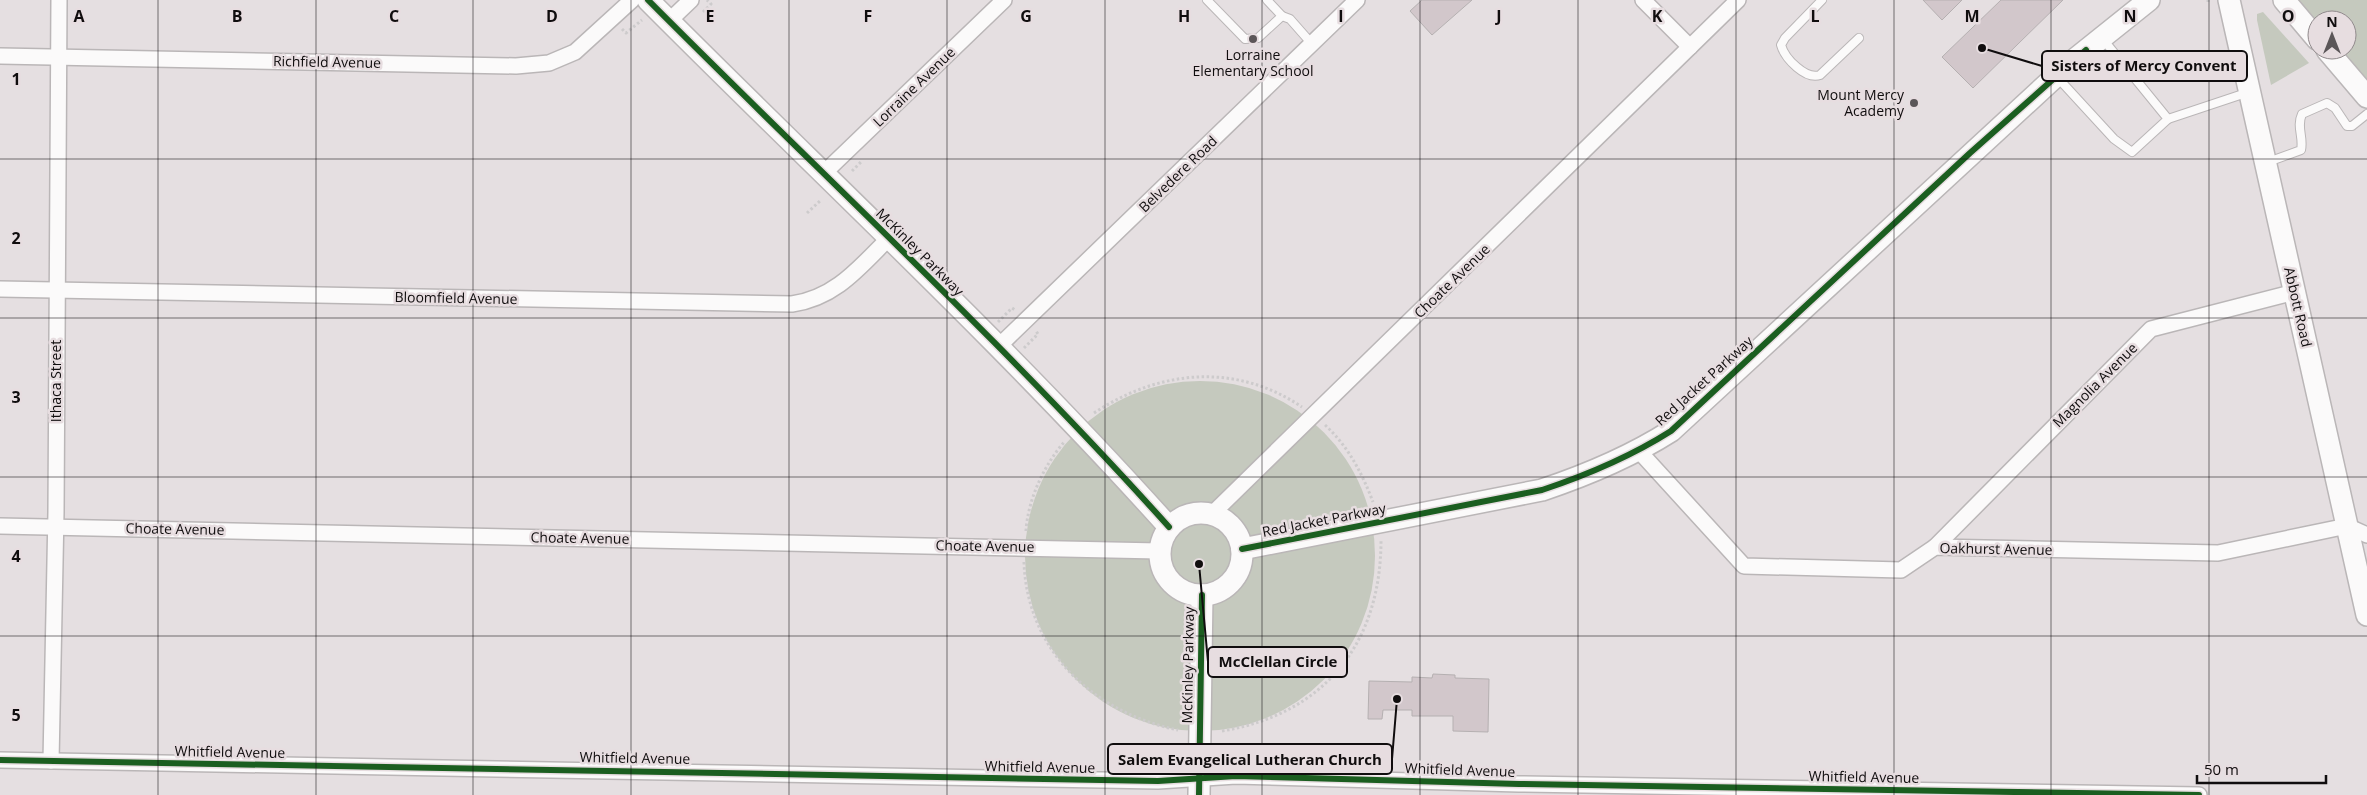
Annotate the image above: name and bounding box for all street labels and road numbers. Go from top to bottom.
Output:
street label: Lorraine Avenue [868,42,959,131]
street label: Richfield Avenue [273,51,381,72]
street label: Belvedere Road [1134,131,1221,216]
street label: McKinley Parkway [872,204,969,300]
street label: Choate Avenue [1410,239,1494,322]
street label: Abbott Road [2280,265,2317,349]
street label: Bloomfield Avenue [394,287,518,308]
street label: Red Jacket Parkway [1651,331,1757,430]
street label: Magnolia Avenue [2048,338,2141,431]
street label: Ithaca Street [46,340,65,422]
street label: Red Jacket Parkway [1260,498,1388,541]
street label: Choate Avenue [125,518,225,539]
street label: Choate Avenue [530,527,630,548]
street label: Choate Avenue [935,535,1035,556]
street label: Oakhurst Avenue [1939,538,2053,559]
street label: McKinley Parkway [1177,605,1198,724]
street label: Whitfield Avenue [175,741,286,762]
street label: Whitfield Avenue [580,747,691,768]
street label: Whitfield Avenue [985,756,1096,777]
street label: Whitfield Avenue [1404,758,1516,781]
street label: Whitfield Avenue [1809,766,1920,787]

